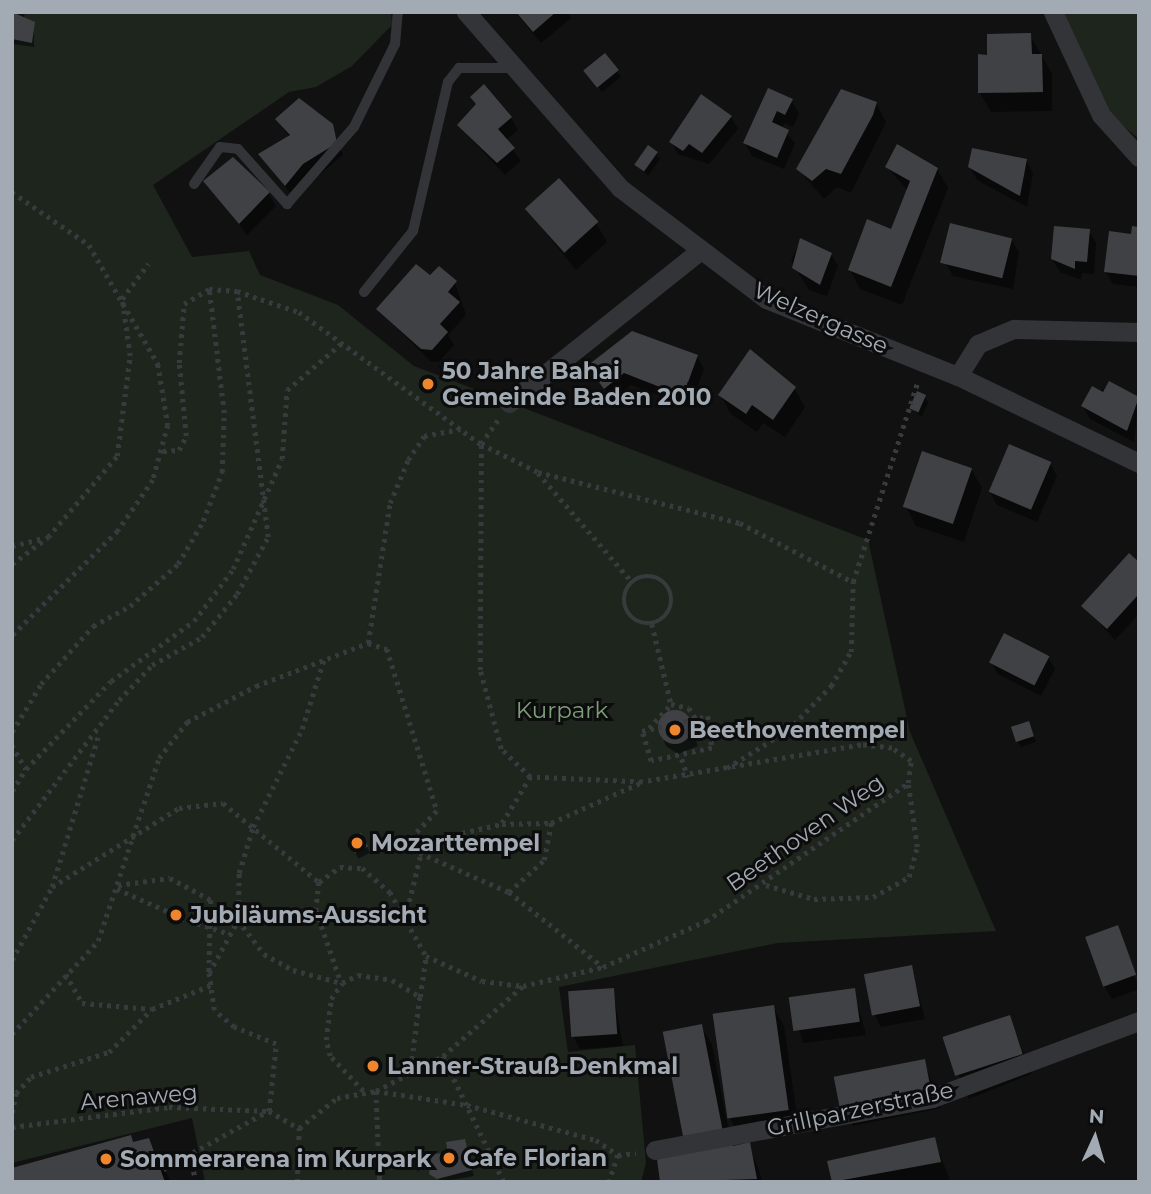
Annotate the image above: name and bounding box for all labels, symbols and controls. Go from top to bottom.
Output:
street label: Welzergasse [749,276,893,360]
place label: 50 Jahre Bahai Gemeinde Baden 2010 [442,357,711,411]
marker: 50 Jahre Bahai Gemeinde Baden 2010 [420,376,436,392]
park label: Kurpark [516,696,608,724]
place label: Beethoventempel [689,716,906,744]
marker: Beethoventempel [667,722,683,738]
street label: Beethoven Weg [721,768,889,898]
place label: Mozarttempel [371,829,540,857]
marker: Mozarttempel [349,835,365,851]
place label: Jubiläums-Aussicht [190,901,427,929]
marker: Jubiläums-Aussicht [168,907,184,923]
place label: Lanner-Strauß-Denkmal [387,1052,678,1080]
marker: Lanner-Strauß-Denkmal [365,1058,381,1074]
street label: Grillparzerstraße [764,1076,956,1142]
street label: Arenaweg [79,1078,199,1116]
north arrow [1060,1103,1130,1173]
text: N [1088,1105,1105,1129]
place label: Cafe Florian [463,1144,607,1172]
place label: Sommerarena im Kurpark [120,1145,431,1173]
marker: Cafe Florian [441,1150,457,1166]
marker: Sommerarena im Kurpark [98,1151,114,1167]

